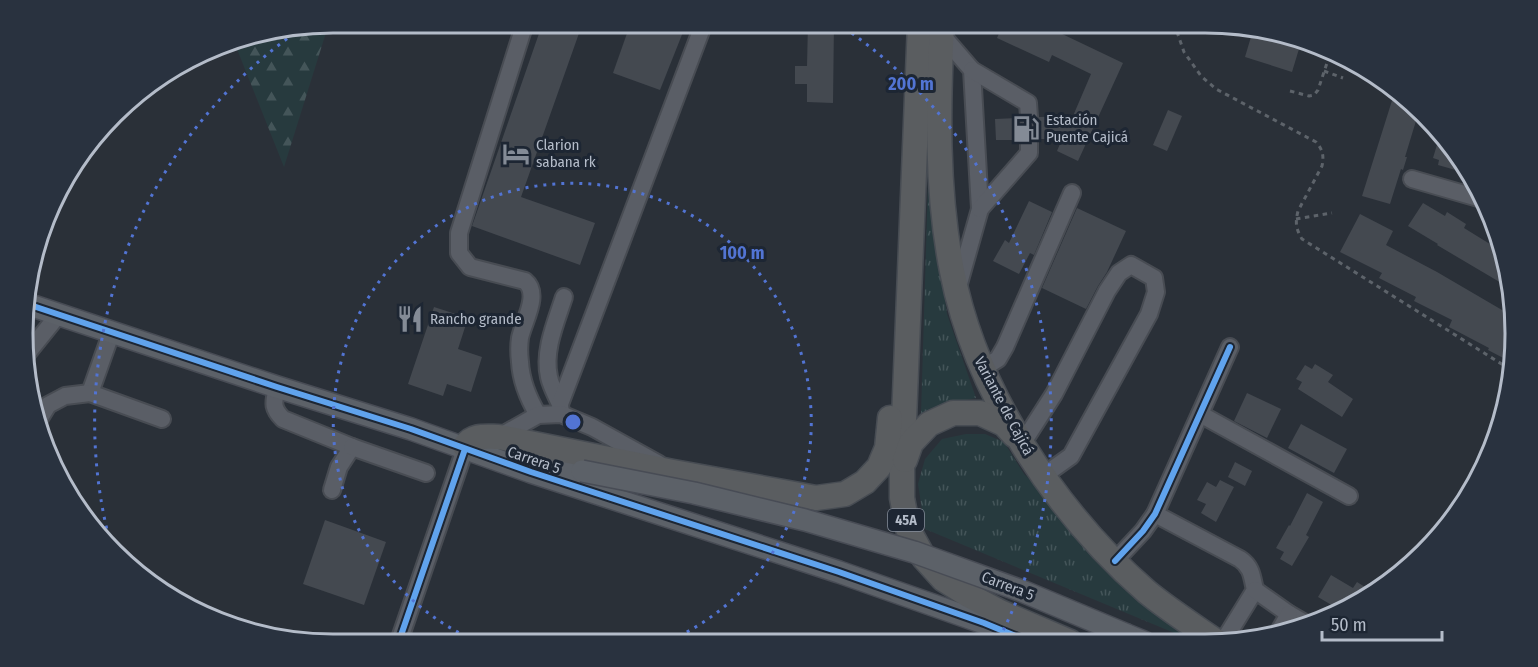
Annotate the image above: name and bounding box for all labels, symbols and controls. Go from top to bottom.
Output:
text: 200 m [887,73,934,95]
place label: Estación Puente Cajicá [1046,111,1128,146]
fuel station icon: Estación Puente Cajicá [1011,114,1041,144]
place label: Clarion sabana rk [536,136,596,171]
hotel icon: Clarion sabana rk [501,139,531,169]
text: 100 m [720,242,764,264]
restaurant icon: Rancho grande [395,304,425,334]
place label: Rancho grande [430,310,522,328]
street label: Variante de Cajicá [970,354,1038,458]
centre of rings [563,412,583,432]
street label: Carrera 5 [505,443,563,477]
road number: 45A [888,509,924,531]
street label: Carrera 5 [979,568,1037,604]
scale bar [1322,604,1442,642]
text: 50 m [1331,614,1367,636]

